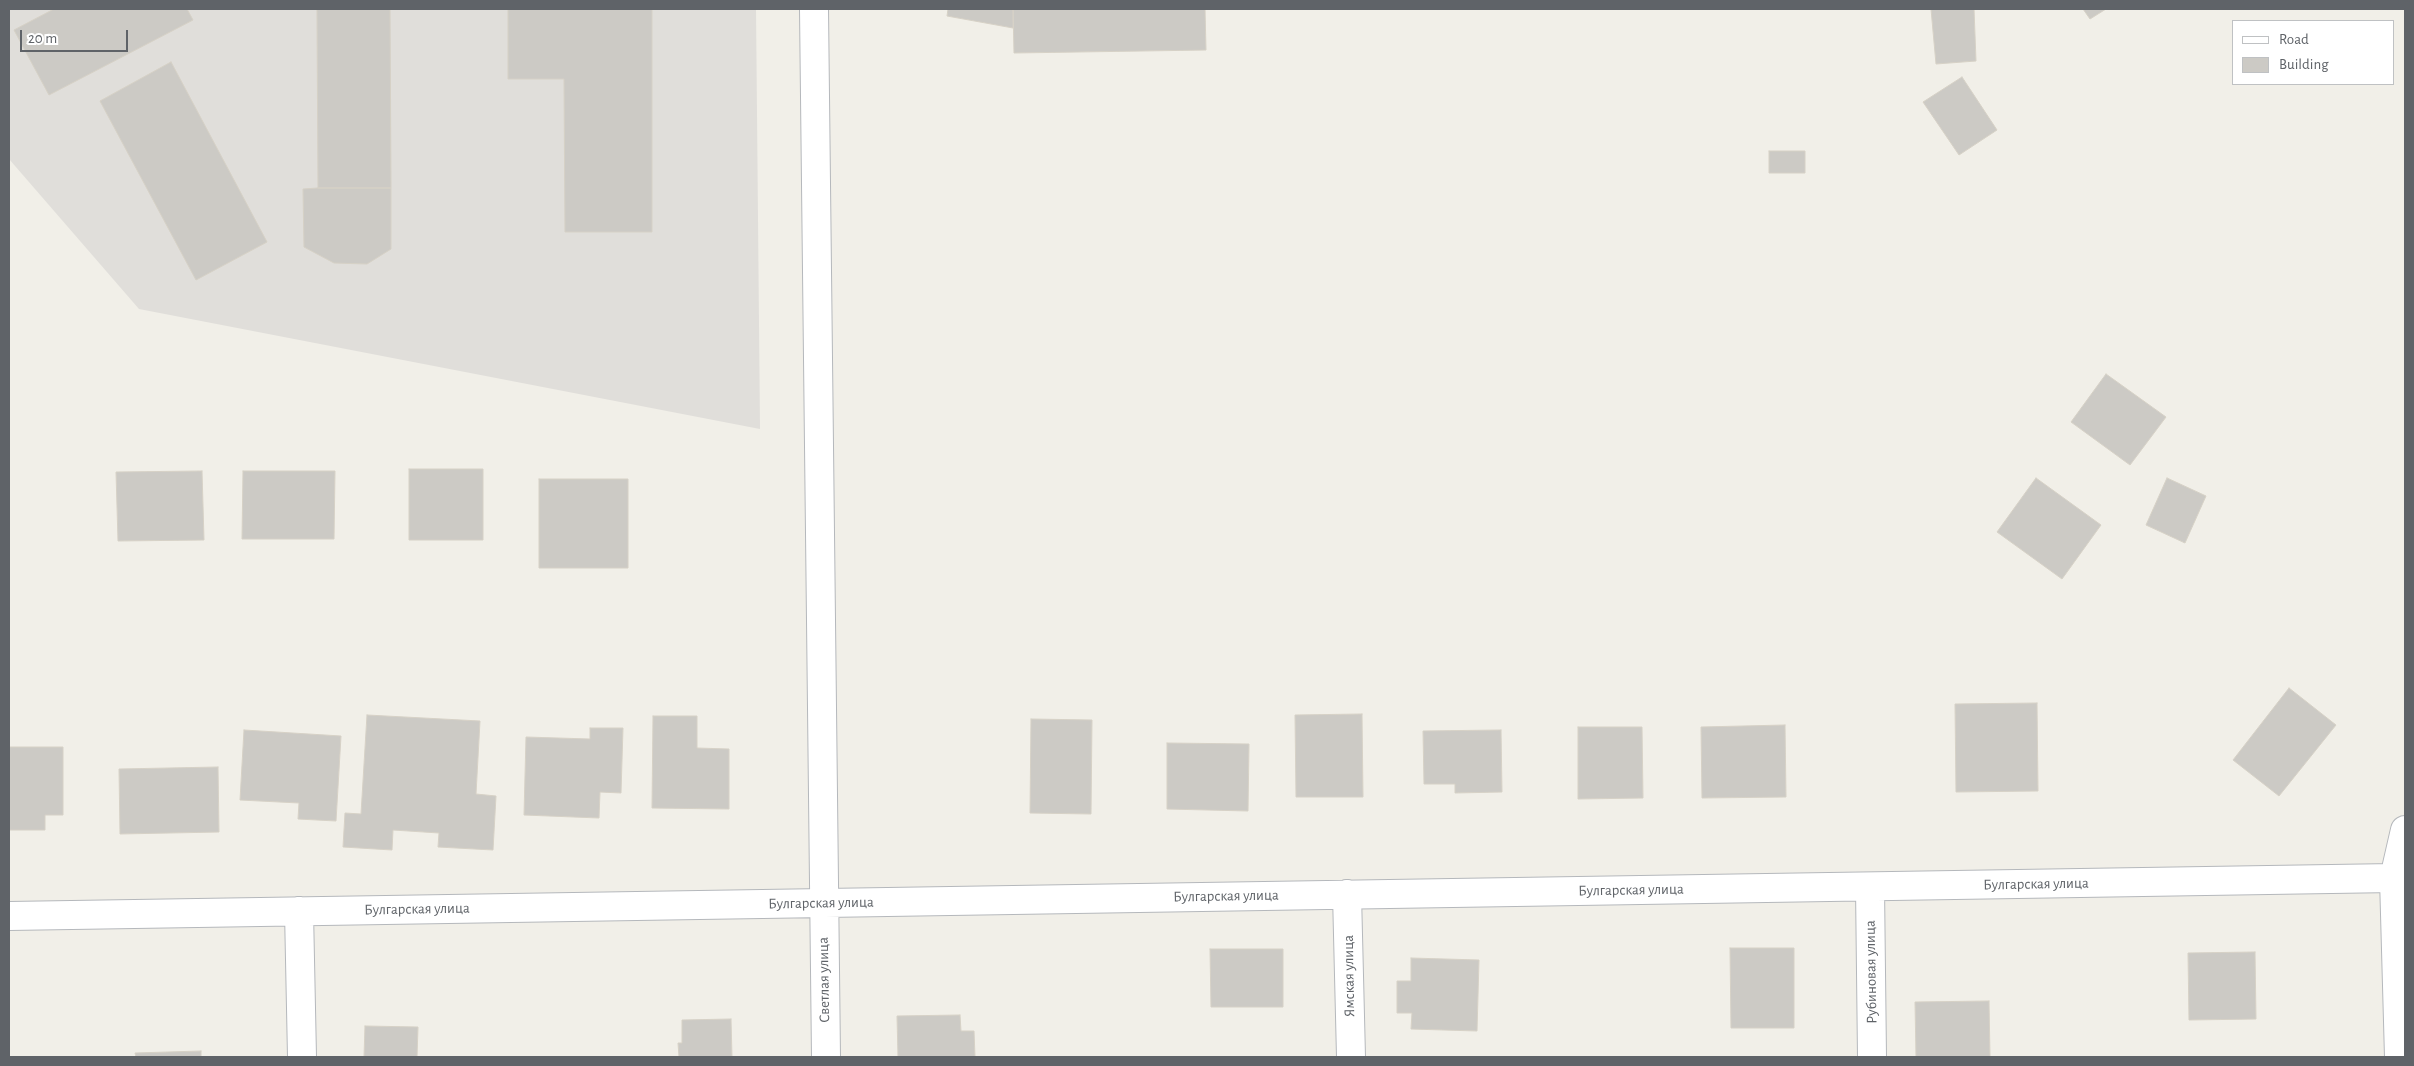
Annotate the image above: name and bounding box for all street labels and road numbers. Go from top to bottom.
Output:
street label: Булгарская улица [1983,874,2089,894]
street label: Булгарская улица [1578,880,1684,900]
street label: Булгарская улица [1173,886,1279,906]
street label: Булгарская улица [768,893,874,913]
street label: Булгарская улица [364,899,470,919]
street label: Рубиновая улица [1861,920,1881,1024]
street label: Ямская улица [1339,935,1359,1017]
street label: Светлая улица [814,937,834,1023]

